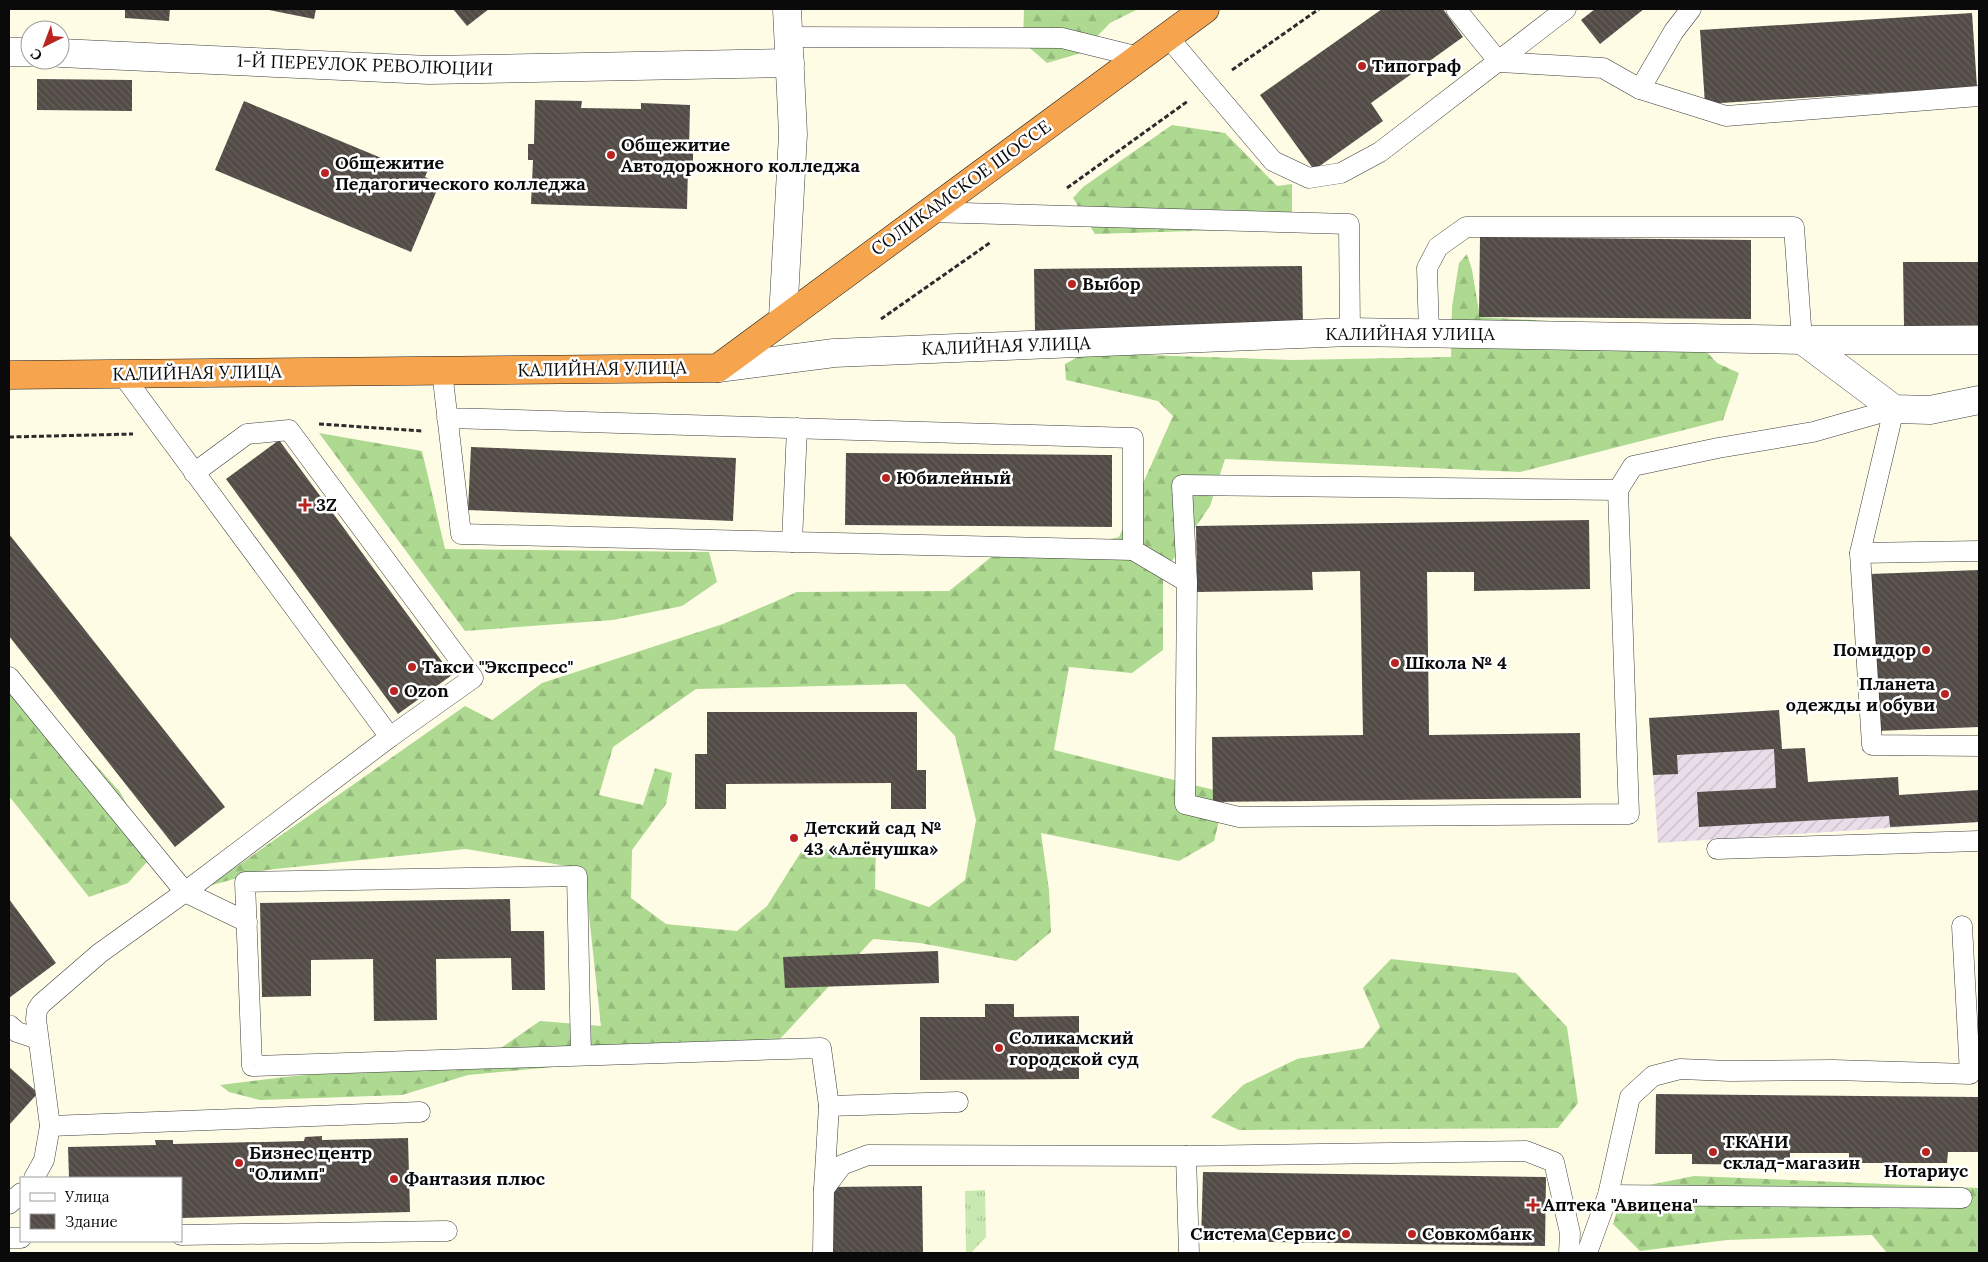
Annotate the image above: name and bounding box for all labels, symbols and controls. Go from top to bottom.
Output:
north arrow [20,20,70,70]
text: С [26,45,46,65]
street label: 1-Й ПЕРЕУЛОК РЕВОЛЮЦИИ [236,49,494,80]
place label: Типограф [1372,54,1461,77]
marker: Типограф [1356,60,1368,72]
street label: СОЛИКАМСКОЕ ШОССЕ [866,115,1055,261]
place label: Общежитие Автодорожного колледжа [621,133,860,177]
marker: Общежитие Автодорожного колледжа [605,149,617,161]
place label: Общежитие Педагогического колледжа [335,151,586,195]
marker: Общежитие Педагогического колледжа [319,167,331,179]
place label: Выбор [1082,272,1141,295]
marker: Выбор [1066,278,1078,290]
street label: КАЛИЙНАЯ УЛИЦА [1325,322,1495,345]
street label: КАЛИЙНАЯ УЛИЦА [921,331,1092,360]
street label: КАЛИЙНАЯ УЛИЦА [517,356,688,381]
street label: КАЛИЙНАЯ УЛИЦА [112,360,283,385]
place label: Юбилейный [896,466,1011,489]
marker: Юбилейный [880,472,892,484]
place label: 3Z [316,493,337,516]
marker: 3Z [298,498,312,512]
place label: Помидор [1833,638,1916,661]
marker: Помидор [1920,644,1932,656]
place label: Школа № 4 [1405,651,1507,674]
place label: Такси "Экспресс" [422,655,574,678]
marker: Школа № 4 [1389,657,1401,669]
marker: Такси "Экспресс" [406,661,418,673]
place label: Планета одежды и обуви [1786,672,1936,716]
place label: Ozon [404,679,449,702]
marker: Ozon [388,685,400,697]
marker: Планета одежды и обуви [1939,688,1951,700]
place label: Детский сад № 43 «Алёнушка» [804,816,942,860]
marker: Детский сад № 43 «Алёнушка» [788,832,800,844]
place label: Соликамский городской суд [1009,1026,1139,1070]
marker: Соликамский городской суд [993,1042,1005,1054]
place label: ТКАНИ склад-магазин [1723,1130,1861,1174]
place label: Бизнес центр "Олимп" [249,1141,372,1185]
marker: ТКАНИ склад-магазин [1707,1146,1719,1158]
marker: Нотариус [1920,1146,1932,1158]
marker: Бизнес центр "Олимп" [233,1157,245,1169]
place label: Нотариус [1884,1159,1969,1182]
place label: Фантазия плюс [404,1167,546,1190]
marker: Фантазия плюс [388,1173,400,1185]
legend [20,1177,182,1242]
text: Улица [64,1187,110,1206]
place label: Аптека "Авицена" [1543,1193,1698,1216]
marker: Аптека "Авицена" [1527,1199,1539,1211]
text: Здание [65,1212,118,1231]
place label: Система Сервис [1190,1222,1337,1245]
place label: Совкомбанк [1422,1222,1532,1245]
marker: Система Сервис [1340,1228,1352,1240]
marker: Совкомбанк [1406,1228,1418,1240]

